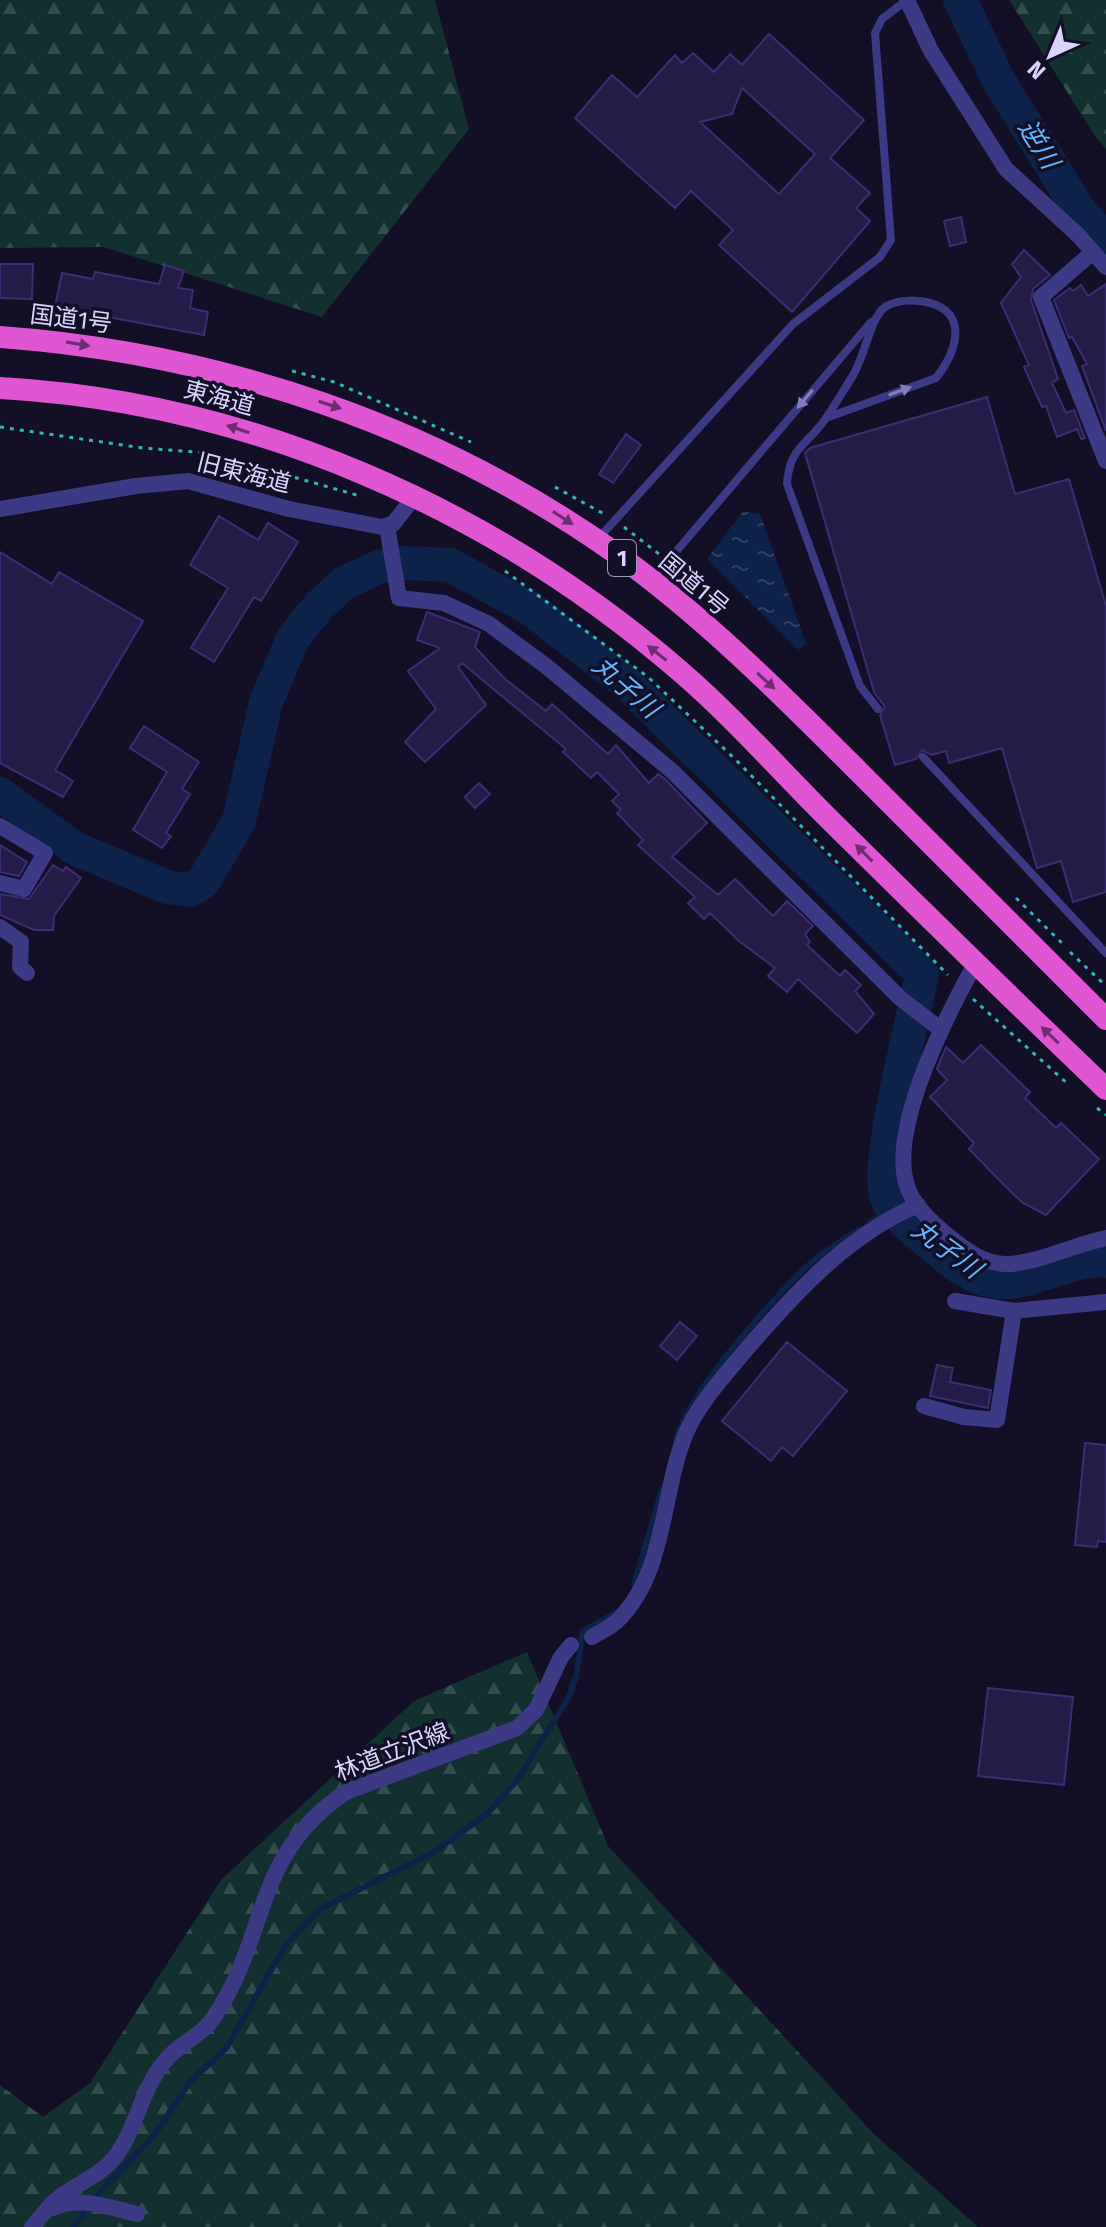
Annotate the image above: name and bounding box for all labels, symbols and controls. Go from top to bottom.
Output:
north arrow [1010,16,1090,96]
text: N [1022,55,1051,85]
water label: 逆川 [1012,114,1067,177]
street label: 国道1号 [28,300,114,338]
one-way arrow [65,339,90,351]
street label: 東海道 [181,375,257,421]
one-way arrow [888,384,912,397]
one-way arrow [797,389,814,409]
one-way arrow [318,399,342,411]
one-way arrow [225,422,249,435]
street label: 旧東海道 [194,448,294,498]
one-way arrow [553,511,574,526]
road number: 1 [608,540,636,576]
street label: 国道1号 [653,547,735,621]
one-way arrow [647,645,667,662]
water label: 丸子川 [586,650,668,727]
one-way arrow [756,671,775,689]
one-way arrow [855,844,874,863]
one-way arrow [1040,1026,1059,1044]
water label: 丸子川 [906,1214,990,1287]
street label: 林道立沢線 [331,1717,453,1787]

